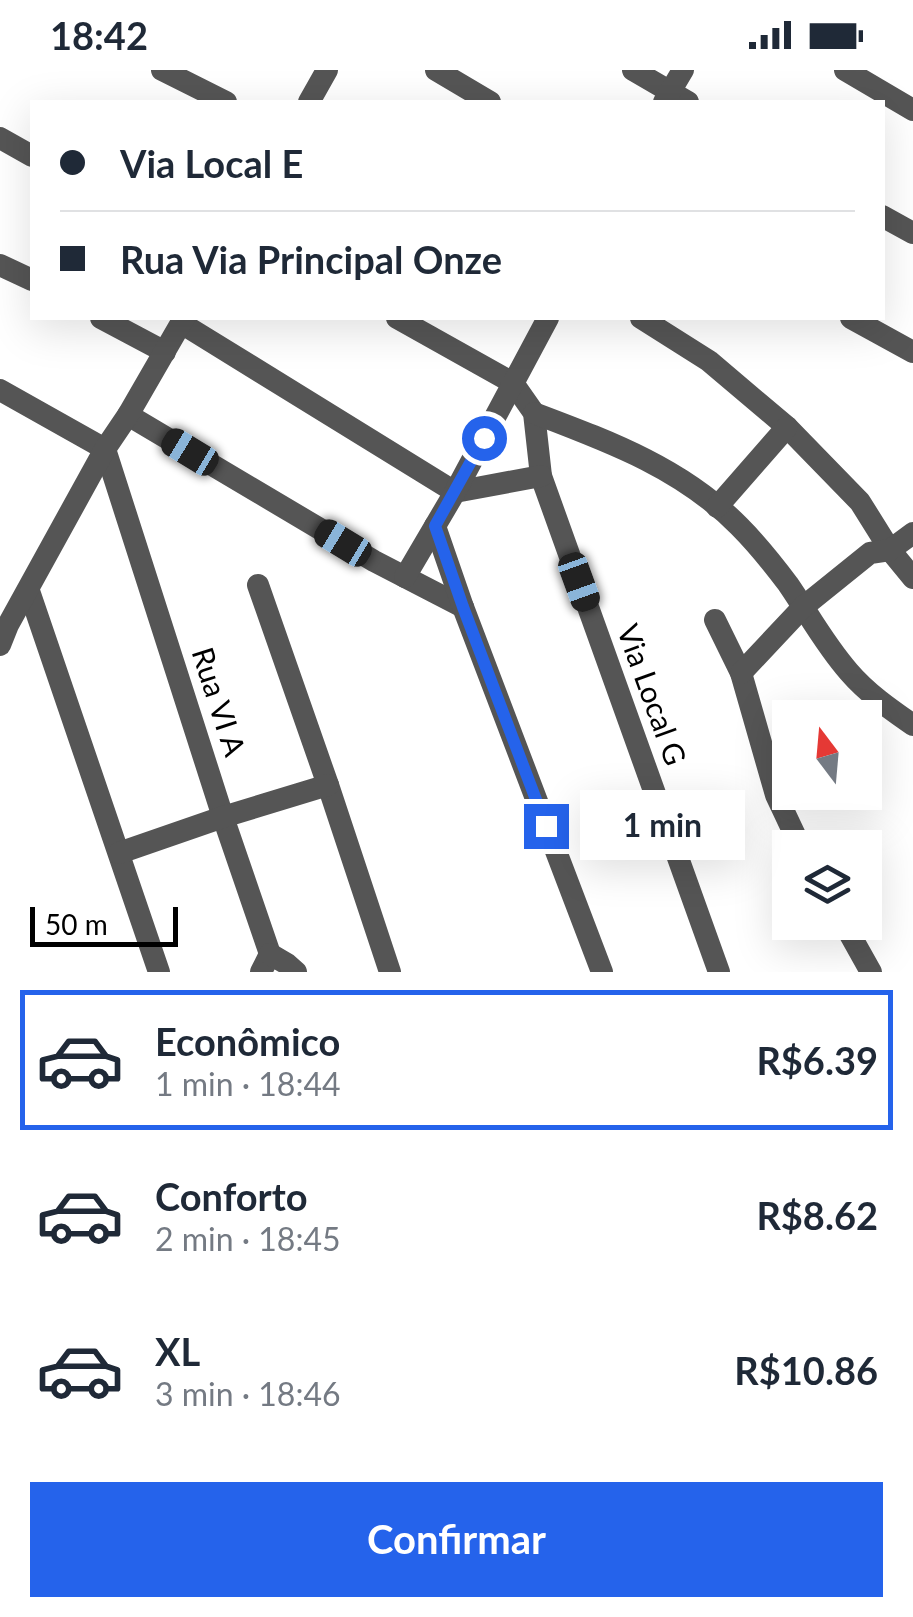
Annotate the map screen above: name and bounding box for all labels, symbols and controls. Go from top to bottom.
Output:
text: 18:42 [50,12,148,58]
text: Via Local E [120,140,303,186]
text: Rua Via Principal Onze [120,236,502,282]
route start [462,416,507,461]
car [157,424,223,480]
car [310,515,376,571]
car [555,549,603,615]
street label: Via Local G [611,619,695,770]
street label: Rua VI A [185,643,255,761]
north arrow [772,700,882,810]
map controls [772,700,882,940]
callout: 1 min [581,791,746,861]
route end [524,804,569,849]
text: 1 min [623,805,702,844]
button: layers [772,830,882,940]
scale bar [30,902,178,946]
text: 50 m [45,907,108,941]
icon: car [35,1015,125,1105]
text: Econômico [155,1018,340,1064]
text: R$6.39 [756,1037,878,1083]
text: 1 min · 18:44 [155,1064,341,1103]
icon: car [35,1170,125,1260]
text: Conforto [155,1173,308,1219]
text: R$8.62 [756,1192,878,1238]
text: 2 min · 18:45 [155,1219,341,1258]
icon: car [35,1325,125,1415]
text: XL [155,1328,200,1374]
text: R$10.86 [734,1347,878,1393]
text: 3 min · 18:46 [155,1374,341,1413]
button: Confirmar [30,1482,883,1597]

